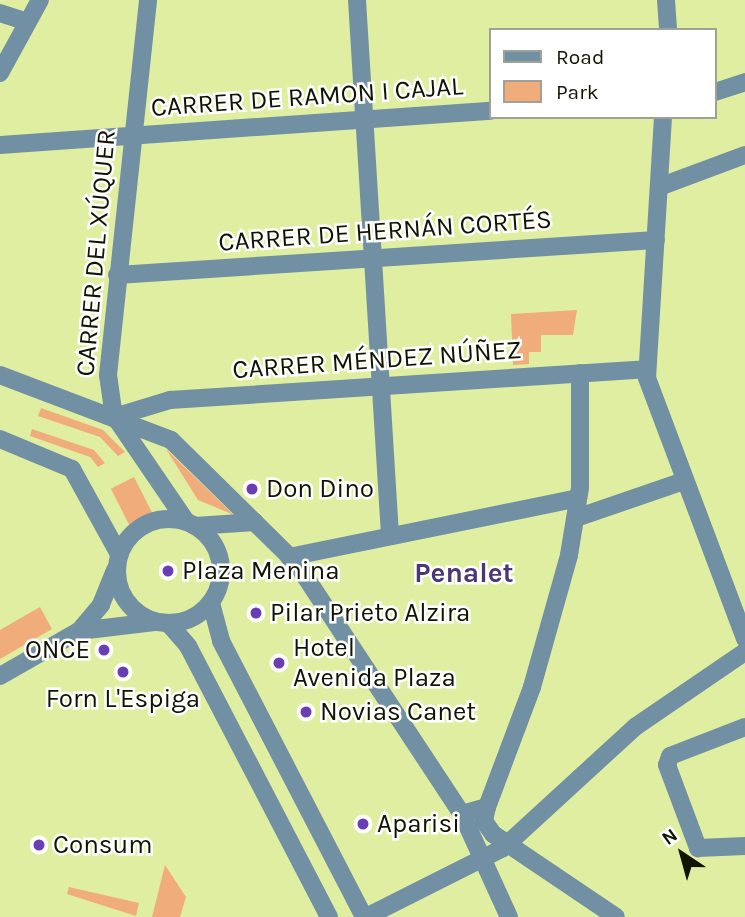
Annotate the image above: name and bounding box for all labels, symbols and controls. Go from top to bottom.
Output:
legend [490,28,717,119]
text: Road [556,45,604,69]
street label: CARRER DE RAMON I CAJAL [150,71,464,123]
text: Park [556,80,599,104]
street label: CARRER DEL XÚQUER [70,128,122,378]
street label: CARRER DE HERNÁN CORTÉS [217,204,553,258]
street label: CARRER MÉNDEZ NÚÑEZ [231,334,523,386]
place label: Don Dino [266,473,374,505]
marker: Don Dino [244,481,260,497]
place label: Plaza Menina [182,555,340,587]
district label: Penalet [414,556,514,590]
marker: Plaza Menina [160,563,176,579]
place label: Pilar Prieto Alzira [270,597,470,629]
marker: Pilar Prieto Alzira [248,605,264,621]
place label: Hotel Avenida Plaza [293,632,456,694]
place label: ONCE [25,634,90,666]
marker: ONCE [96,642,112,658]
marker: Hotel Avenida Plaza [271,655,287,671]
marker: Forn L'Espiga [115,664,131,680]
place label: Forn L'Espiga [46,683,200,715]
place label: Novias Canet [320,696,476,728]
marker: Novias Canet [298,704,314,720]
place label: Aparisi [377,808,460,840]
marker: Aparisi [355,816,371,832]
north arrow [647,819,717,889]
text: N [658,824,682,850]
place label: Consum [53,829,153,861]
marker: Consum [31,837,47,853]

